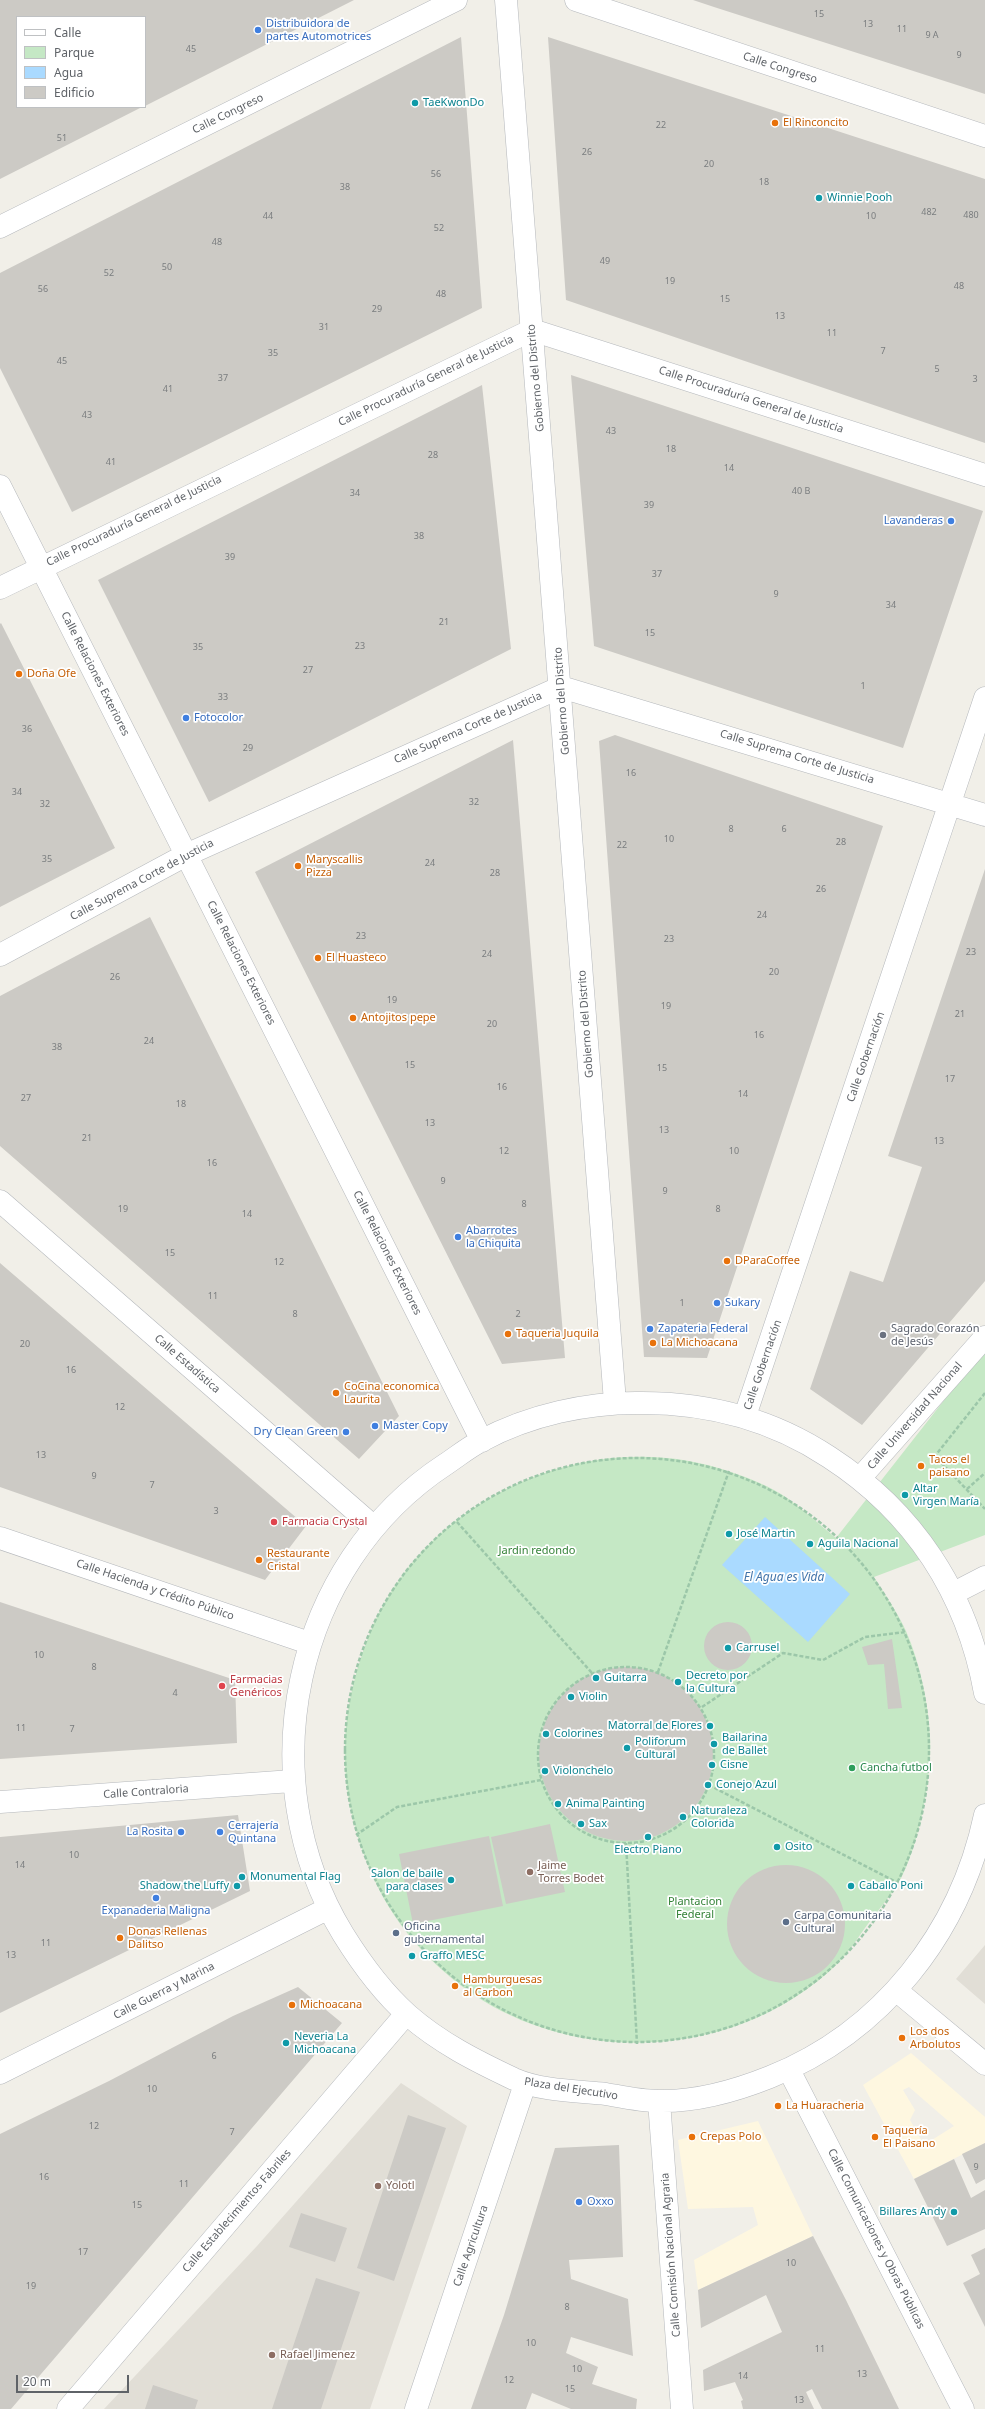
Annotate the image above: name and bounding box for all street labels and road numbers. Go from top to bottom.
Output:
street label: Calle Congreso [741,50,819,86]
street label: Calle Congreso [190,91,266,137]
street label: Gobierno del Distrito [525,324,547,432]
street label: Calle Procuraduría General de Justicia [336,333,516,429]
street label: Calle Procuraduría General de Justicia [657,364,845,436]
street label: Calle Procuraduría General de Justicia [44,473,224,569]
street label: Calle Relaciones Exteriores [58,610,132,738]
street label: Gobierno del Distrito [552,647,572,755]
street label: Calle Suprema Corte de Justicia [392,689,544,767]
street label: Calle Suprema Corte de Justicia [718,727,876,787]
street label: Calle Suprema Corte de Justicia [68,836,216,924]
street label: Calle Relaciones Exteriores [204,899,278,1027]
street label: Gobierno del Distrito [576,970,596,1078]
street label: Calle Gobernación [844,1010,888,1104]
street label: Calle Relaciones Exteriores [350,1189,424,1317]
street label: Calle Gobernación [741,1318,785,1412]
street label: Calle Estadística [152,1332,222,1396]
street label: Calle Universidad Nacional [865,1360,965,1472]
street label: Calle Hacienda y Crédito Público [74,1557,236,1623]
street label: Calle Contraloria [103,1782,189,1802]
street label: Calle Guerra y Marina [111,1960,217,2022]
street label: Plaza del Ejecutivo [523,2075,619,2103]
street label: Calle Establecimientos Fabriles [180,2147,294,2275]
street label: Calle Comunicaciones y Obras Públicas [825,2147,927,2331]
street label: Calle Comisión Nacional Agraria [659,2172,683,2338]
street label: Calle Agricultura [451,2204,491,2288]

